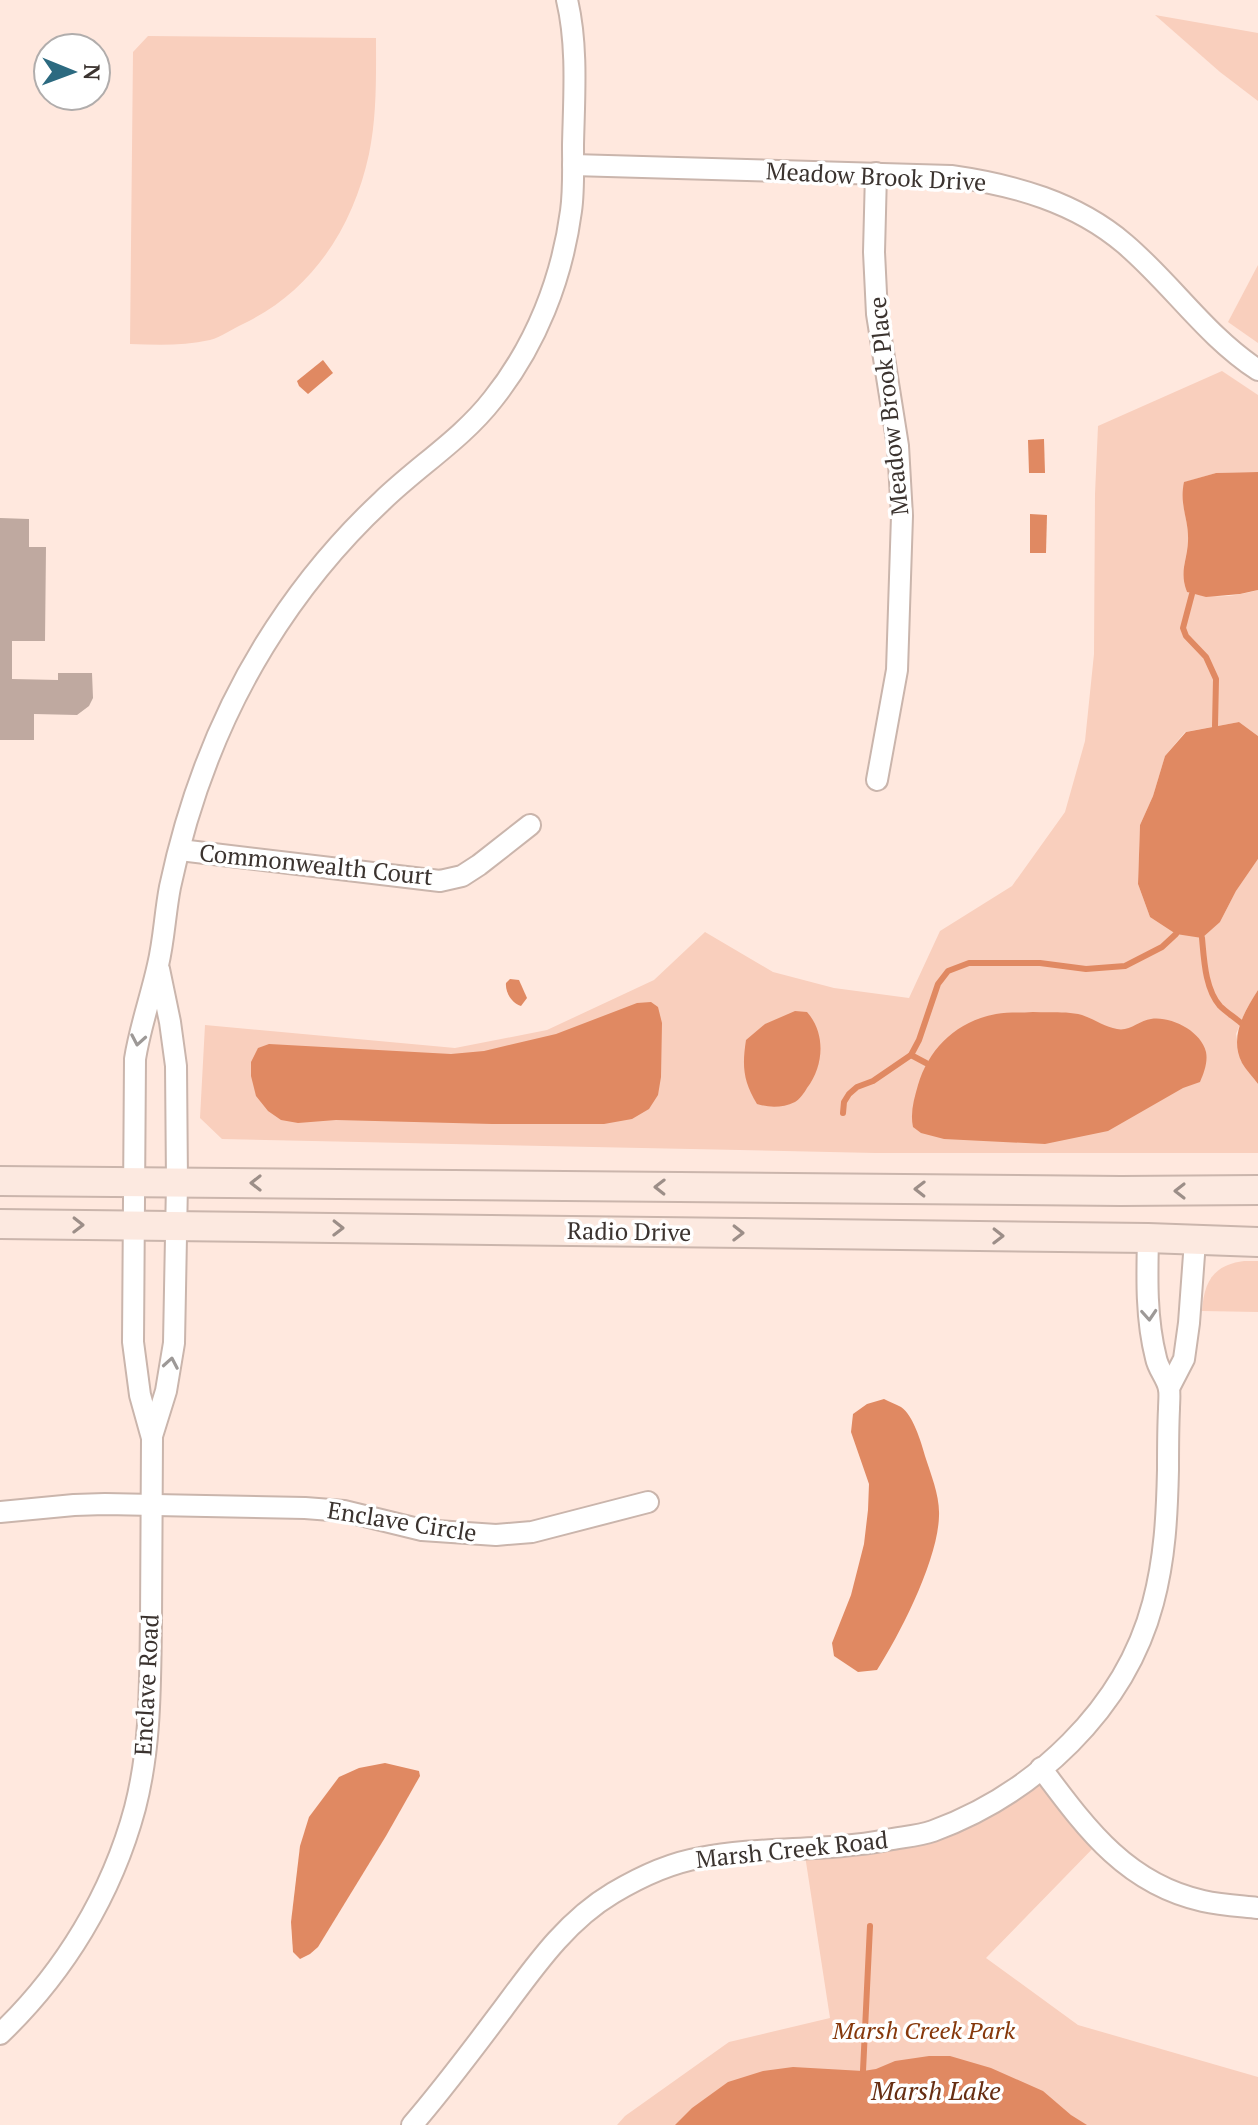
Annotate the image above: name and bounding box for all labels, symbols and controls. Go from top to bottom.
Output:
north arrow [32,32,112,112]
text: N [78,64,107,81]
street label: Meadow Brook Drive [765,154,987,198]
street label: Meadow Brook Place [861,295,915,517]
street label: Commonwealth Court [198,836,435,892]
one-way arrow [131,1033,148,1047]
one-way arrow [249,1175,262,1192]
one-way arrow [653,1178,666,1196]
one-way arrow [913,1180,926,1198]
one-way arrow [1173,1182,1186,1200]
street label: Radio Drive [567,1214,691,1248]
one-way arrow [72,1216,85,1234]
one-way arrow [332,1219,345,1237]
one-way arrow [732,1224,745,1242]
one-way arrow [992,1227,1005,1245]
one-way arrow [1140,1309,1157,1322]
one-way arrow [162,1356,179,1370]
street label: Enclave Circle [325,1493,479,1549]
street label: Enclave Road [126,1613,166,1757]
street label: Marsh Creek Road [694,1823,890,1875]
park label: Marsh Creek Park [832,2014,1016,2046]
water label: Marsh Lake [870,2073,1001,2107]

